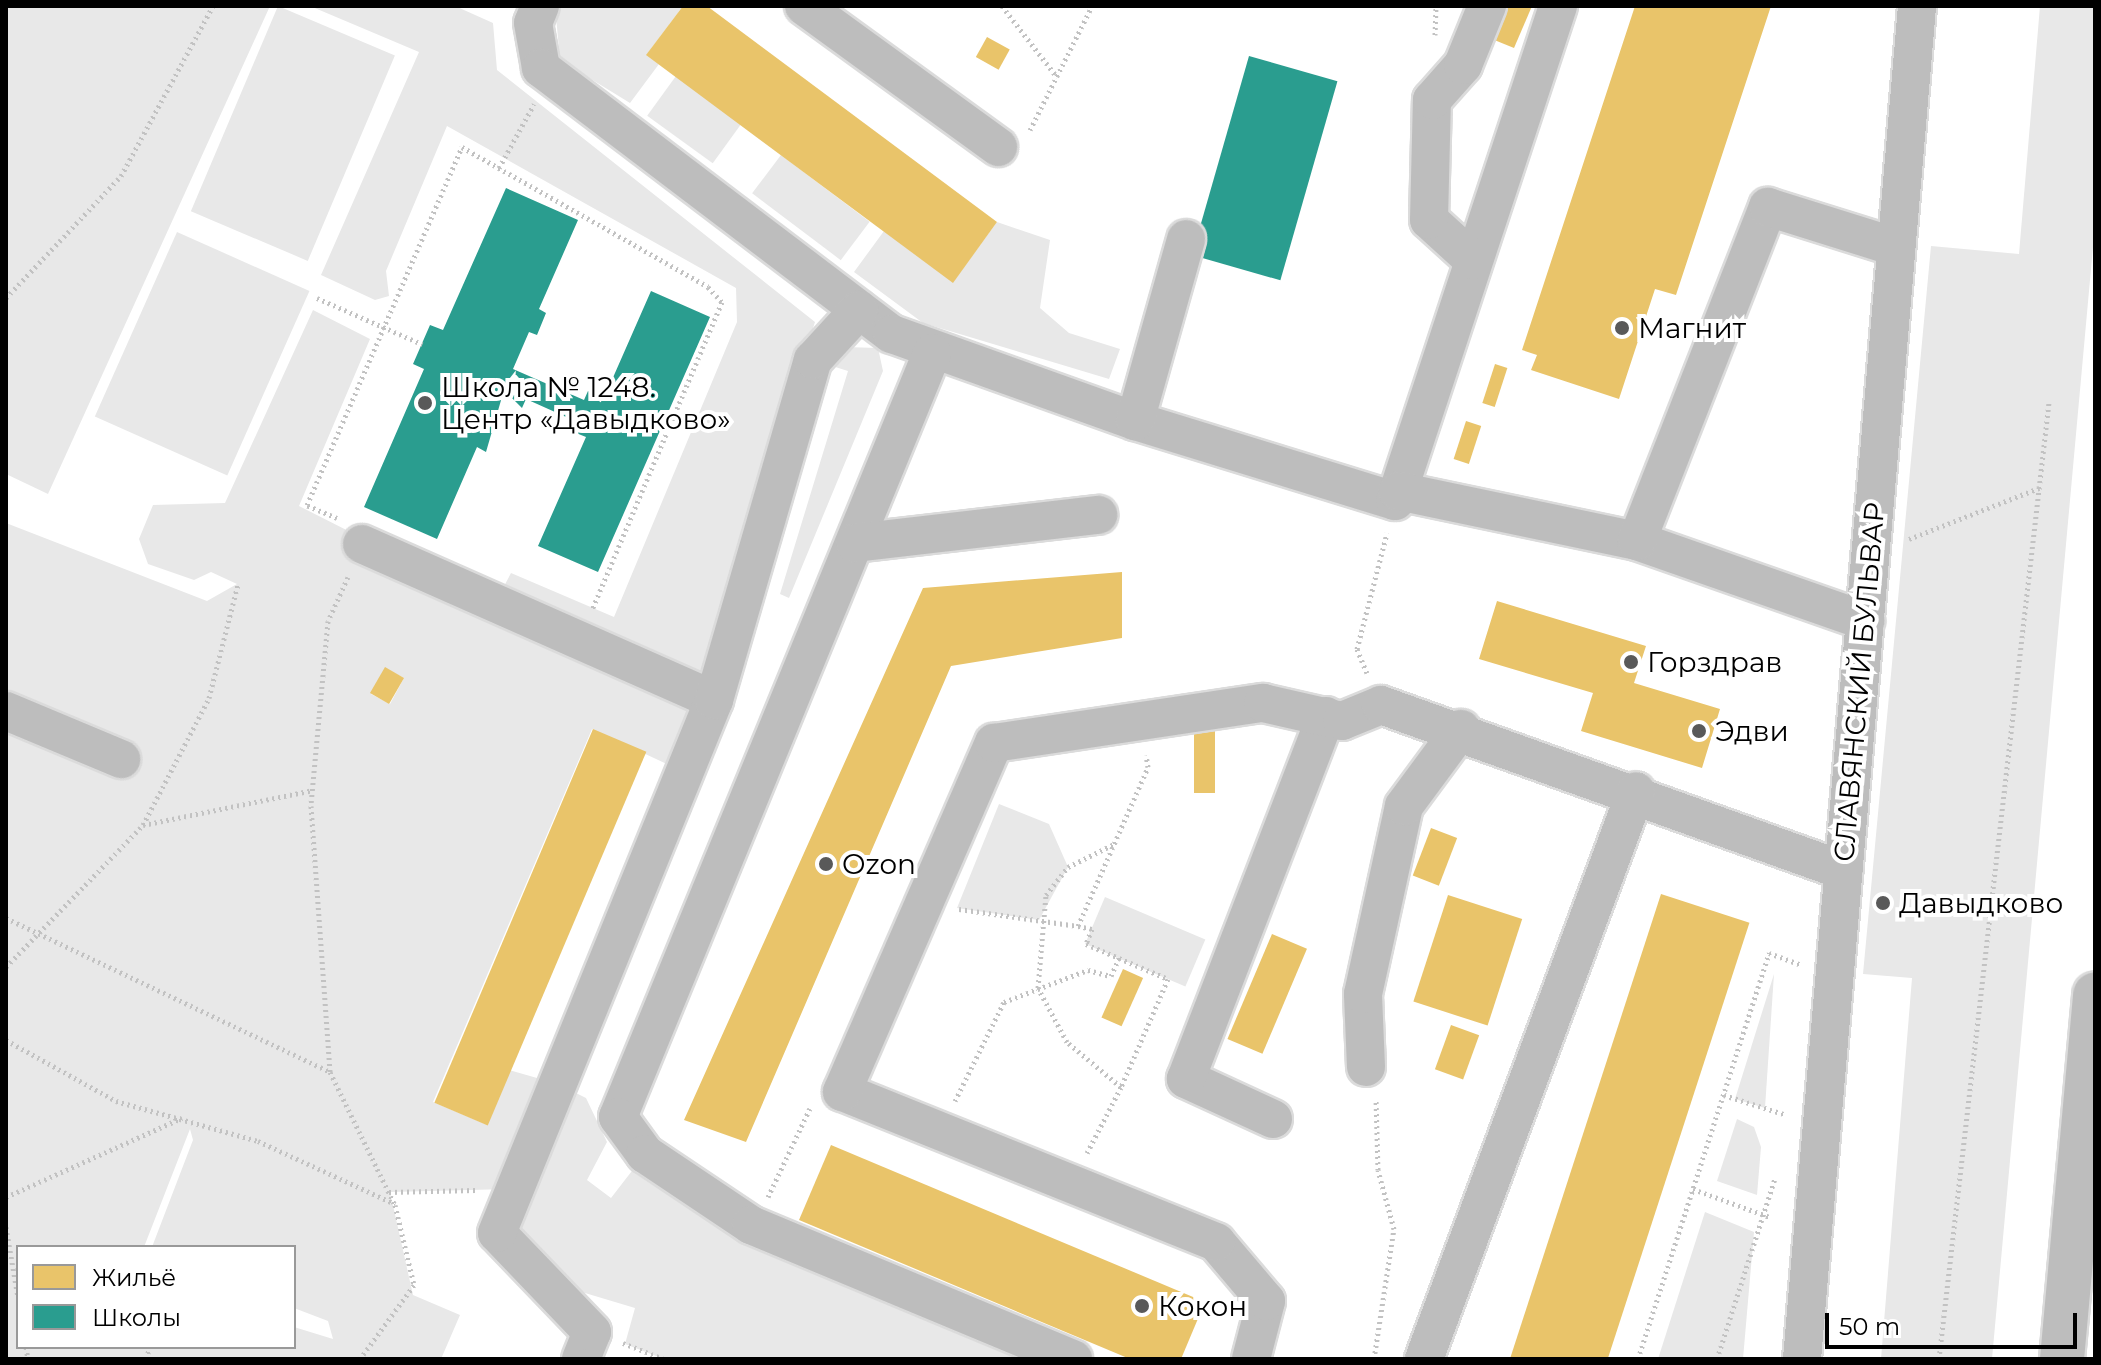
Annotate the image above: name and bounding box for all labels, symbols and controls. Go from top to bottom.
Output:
place label: Магнит [1638,311,1746,345]
marker: Магнит [1613,319,1631,337]
place label: Школа № 1248. Центр «Давыдково» [441,370,731,436]
marker: Школа № 1248. Центр «Давыдково» [416,394,434,412]
street label: СЛАВЯНСКИЙ БУЛЬВАР [1827,501,1891,863]
place label: Горздрав [1647,645,1782,679]
marker: Горздрав [1622,653,1640,671]
place label: Эдви [1715,714,1789,748]
marker: Эдви [1690,722,1708,740]
place label: Ozon [842,847,916,881]
marker: Ozon [817,855,835,873]
place label: Давыдково [1899,886,2063,920]
marker: Давыдково [1874,894,1892,912]
legend [16,1245,296,1349]
text: Жильё [92,1263,176,1292]
place label: Кокон [1158,1289,1247,1323]
marker: Кокон [1133,1297,1151,1315]
scale bar [1829,1297,2081,1347]
text: Школы [92,1303,181,1332]
text: 50 m [1839,1312,1900,1341]

